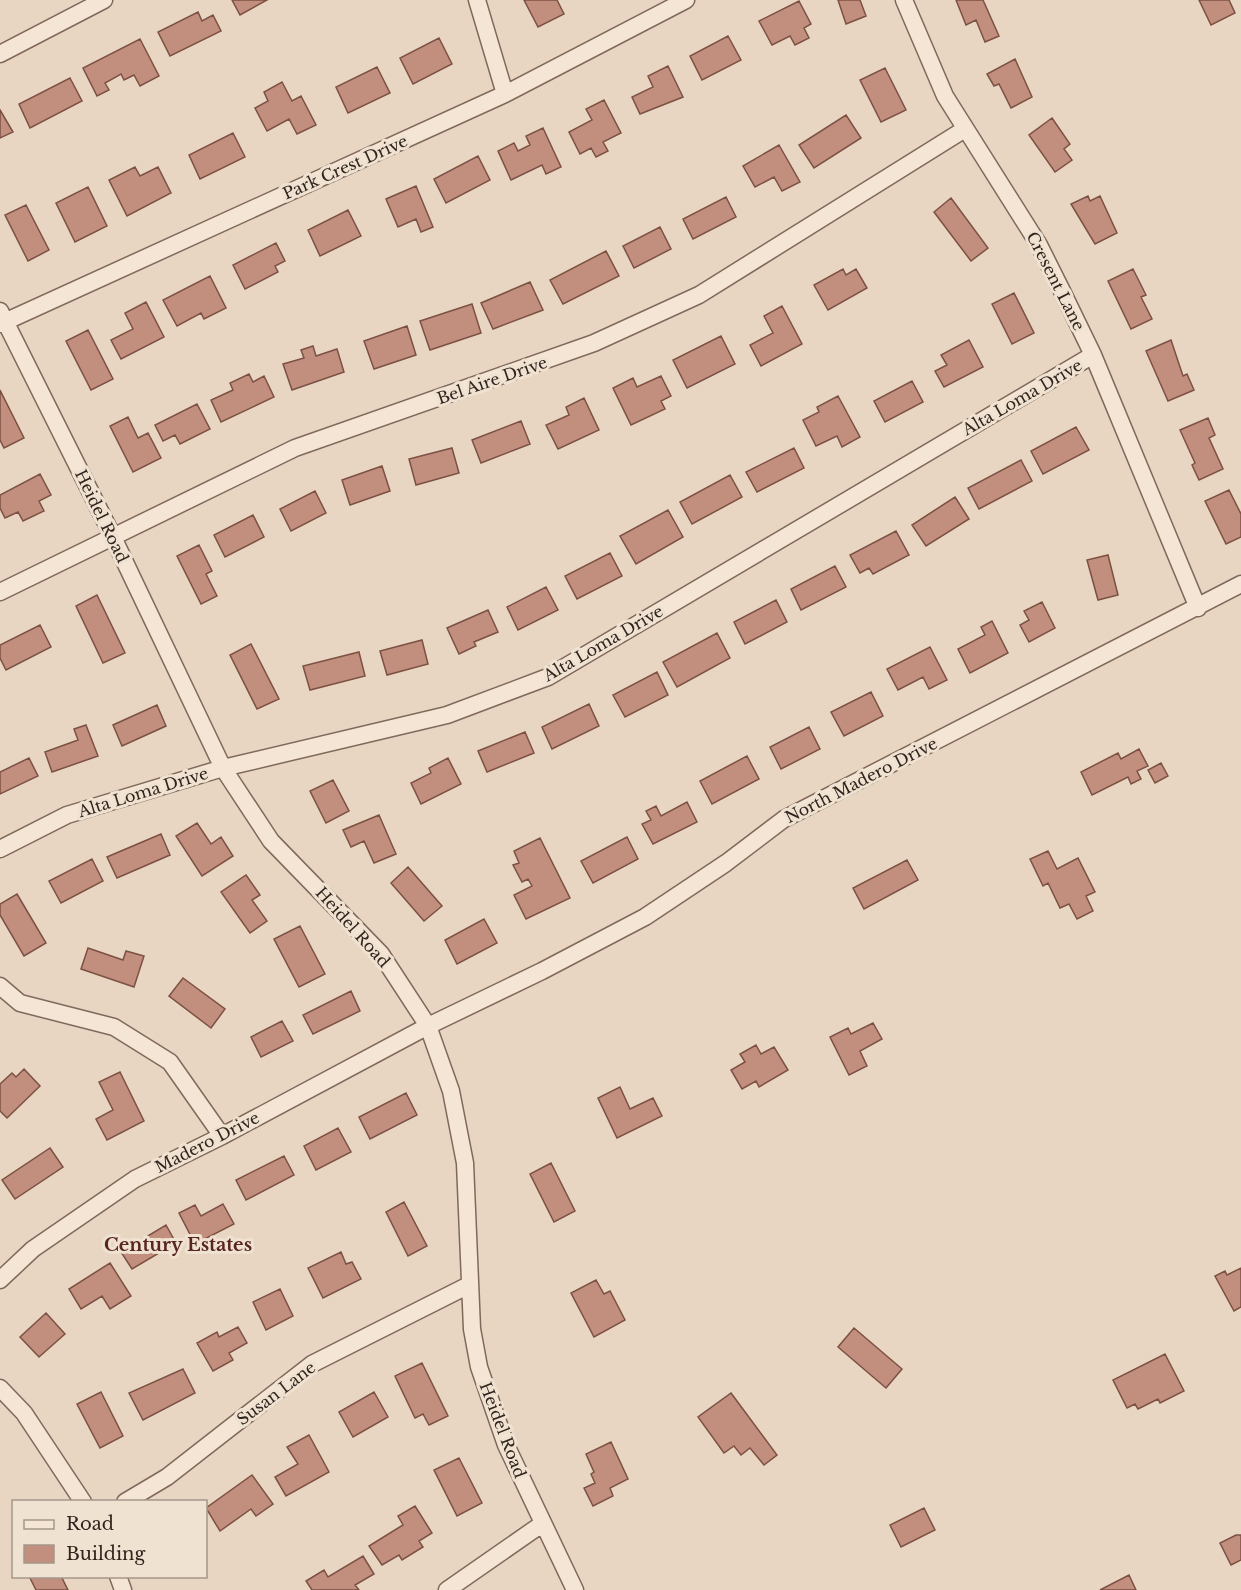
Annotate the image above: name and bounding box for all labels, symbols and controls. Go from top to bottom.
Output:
street label: Park Crest Drive [279,130,411,204]
street label: Cresent Lane [1023,228,1089,334]
street label: Bel Aire Drive [434,352,550,408]
street label: Alta Loma Drive [958,355,1086,440]
street label: Heidel Road [71,466,133,566]
street label: Alta Loma Drive [539,601,667,686]
street label: North Madero Drive [782,733,940,827]
street label: Alta Loma Drive [74,763,211,822]
street label: Heidel Road [312,883,394,971]
street label: Madero Drive [151,1107,263,1177]
district label: Century Estates [104,1234,252,1256]
street label: Susan Lane [233,1357,319,1429]
street label: Heidel Road [475,1379,531,1481]
legend [12,1500,207,1578]
text: Road [66,1513,114,1535]
text: Building [66,1543,145,1565]

